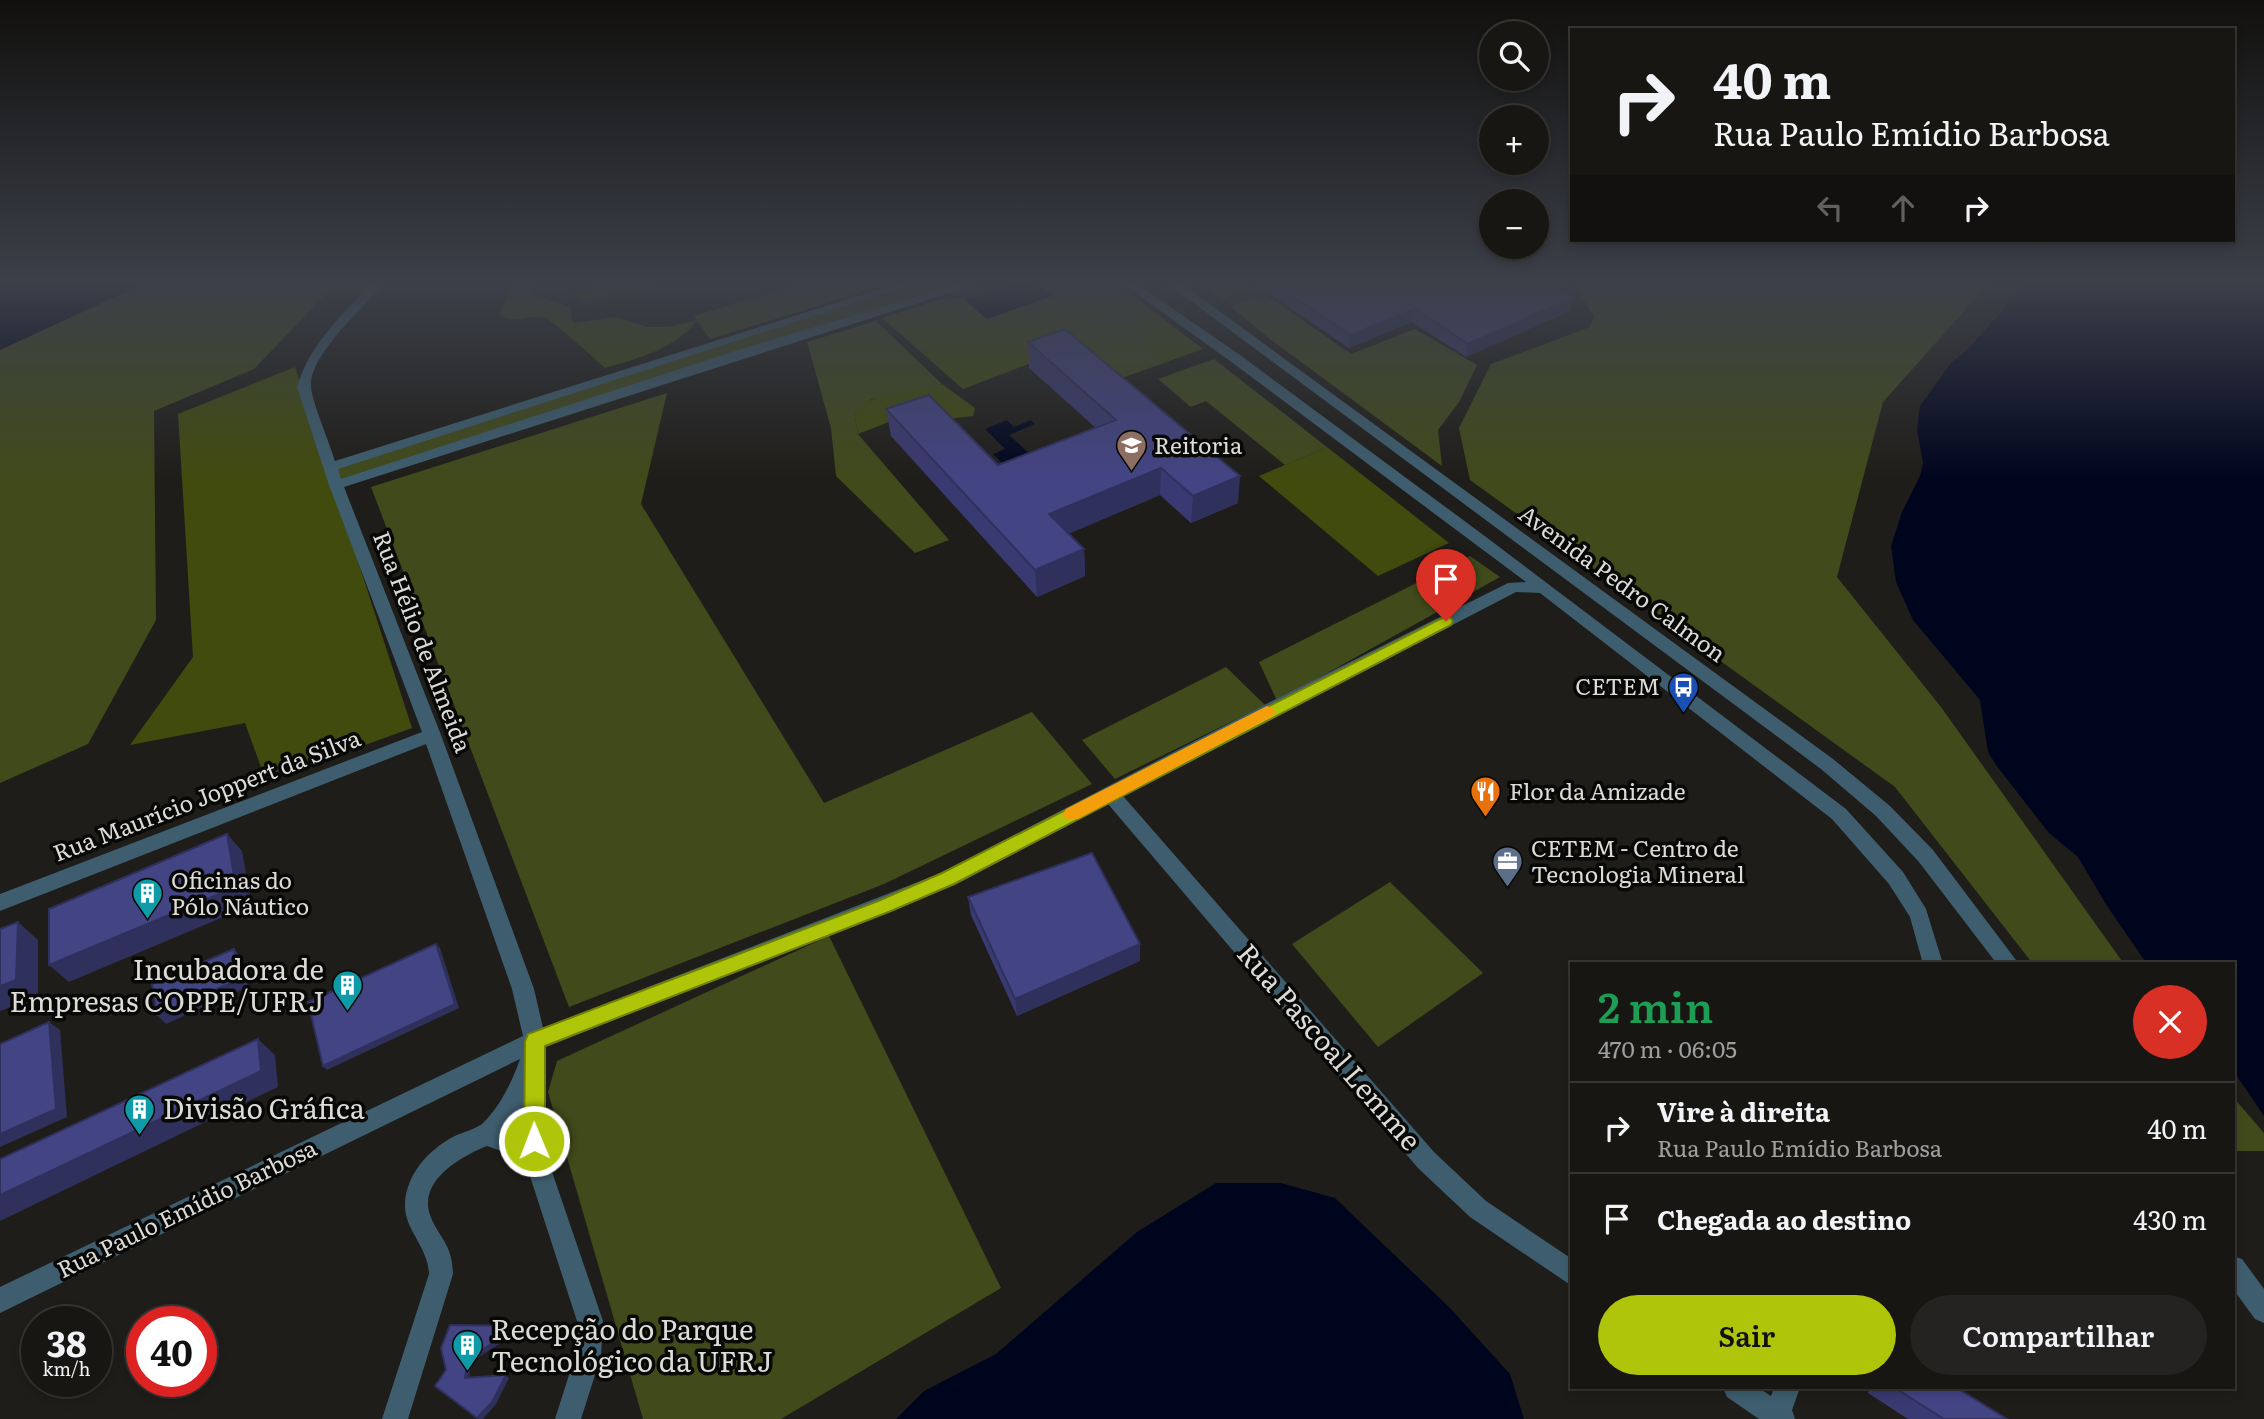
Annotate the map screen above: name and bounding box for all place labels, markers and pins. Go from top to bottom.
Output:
place label: Reitoria [1154,427,1243,461]
school or university icon: Reitoria [1114,429,1148,473]
pin [1416,549,1476,621]
place label: CETEM [1575,668,1660,702]
bus stop icon: CETEM [1666,670,1700,714]
place label: Flor da Amizade [1509,773,1686,807]
restaurant icon: Flor da Amizade [1469,775,1503,819]
place label: CETEM - Centro de Tecnologia Mineral [1531,830,1745,890]
office icon: CETEM - Centro de Tecnologia Mineral [1491,845,1525,889]
place label: Oficinas do Pólo Náutico [171,862,309,922]
building icon: Oficinas do Pólo Náutico [131,877,165,921]
place label: Incubadora de Empresas COPPE/UFRJ [10,947,324,1021]
building icon: Incubadora de Empresas COPPE/UFRJ [330,969,364,1013]
place label: Divisão Gráfica [163,1086,365,1128]
building icon: Divisão Gráfica [123,1092,157,1136]
place label: Recepção do Parque Tecnológico da UFRJ [491,1307,773,1381]
building icon: Recepção do Parque Tecnológico da UFRJ [451,1329,485,1373]

